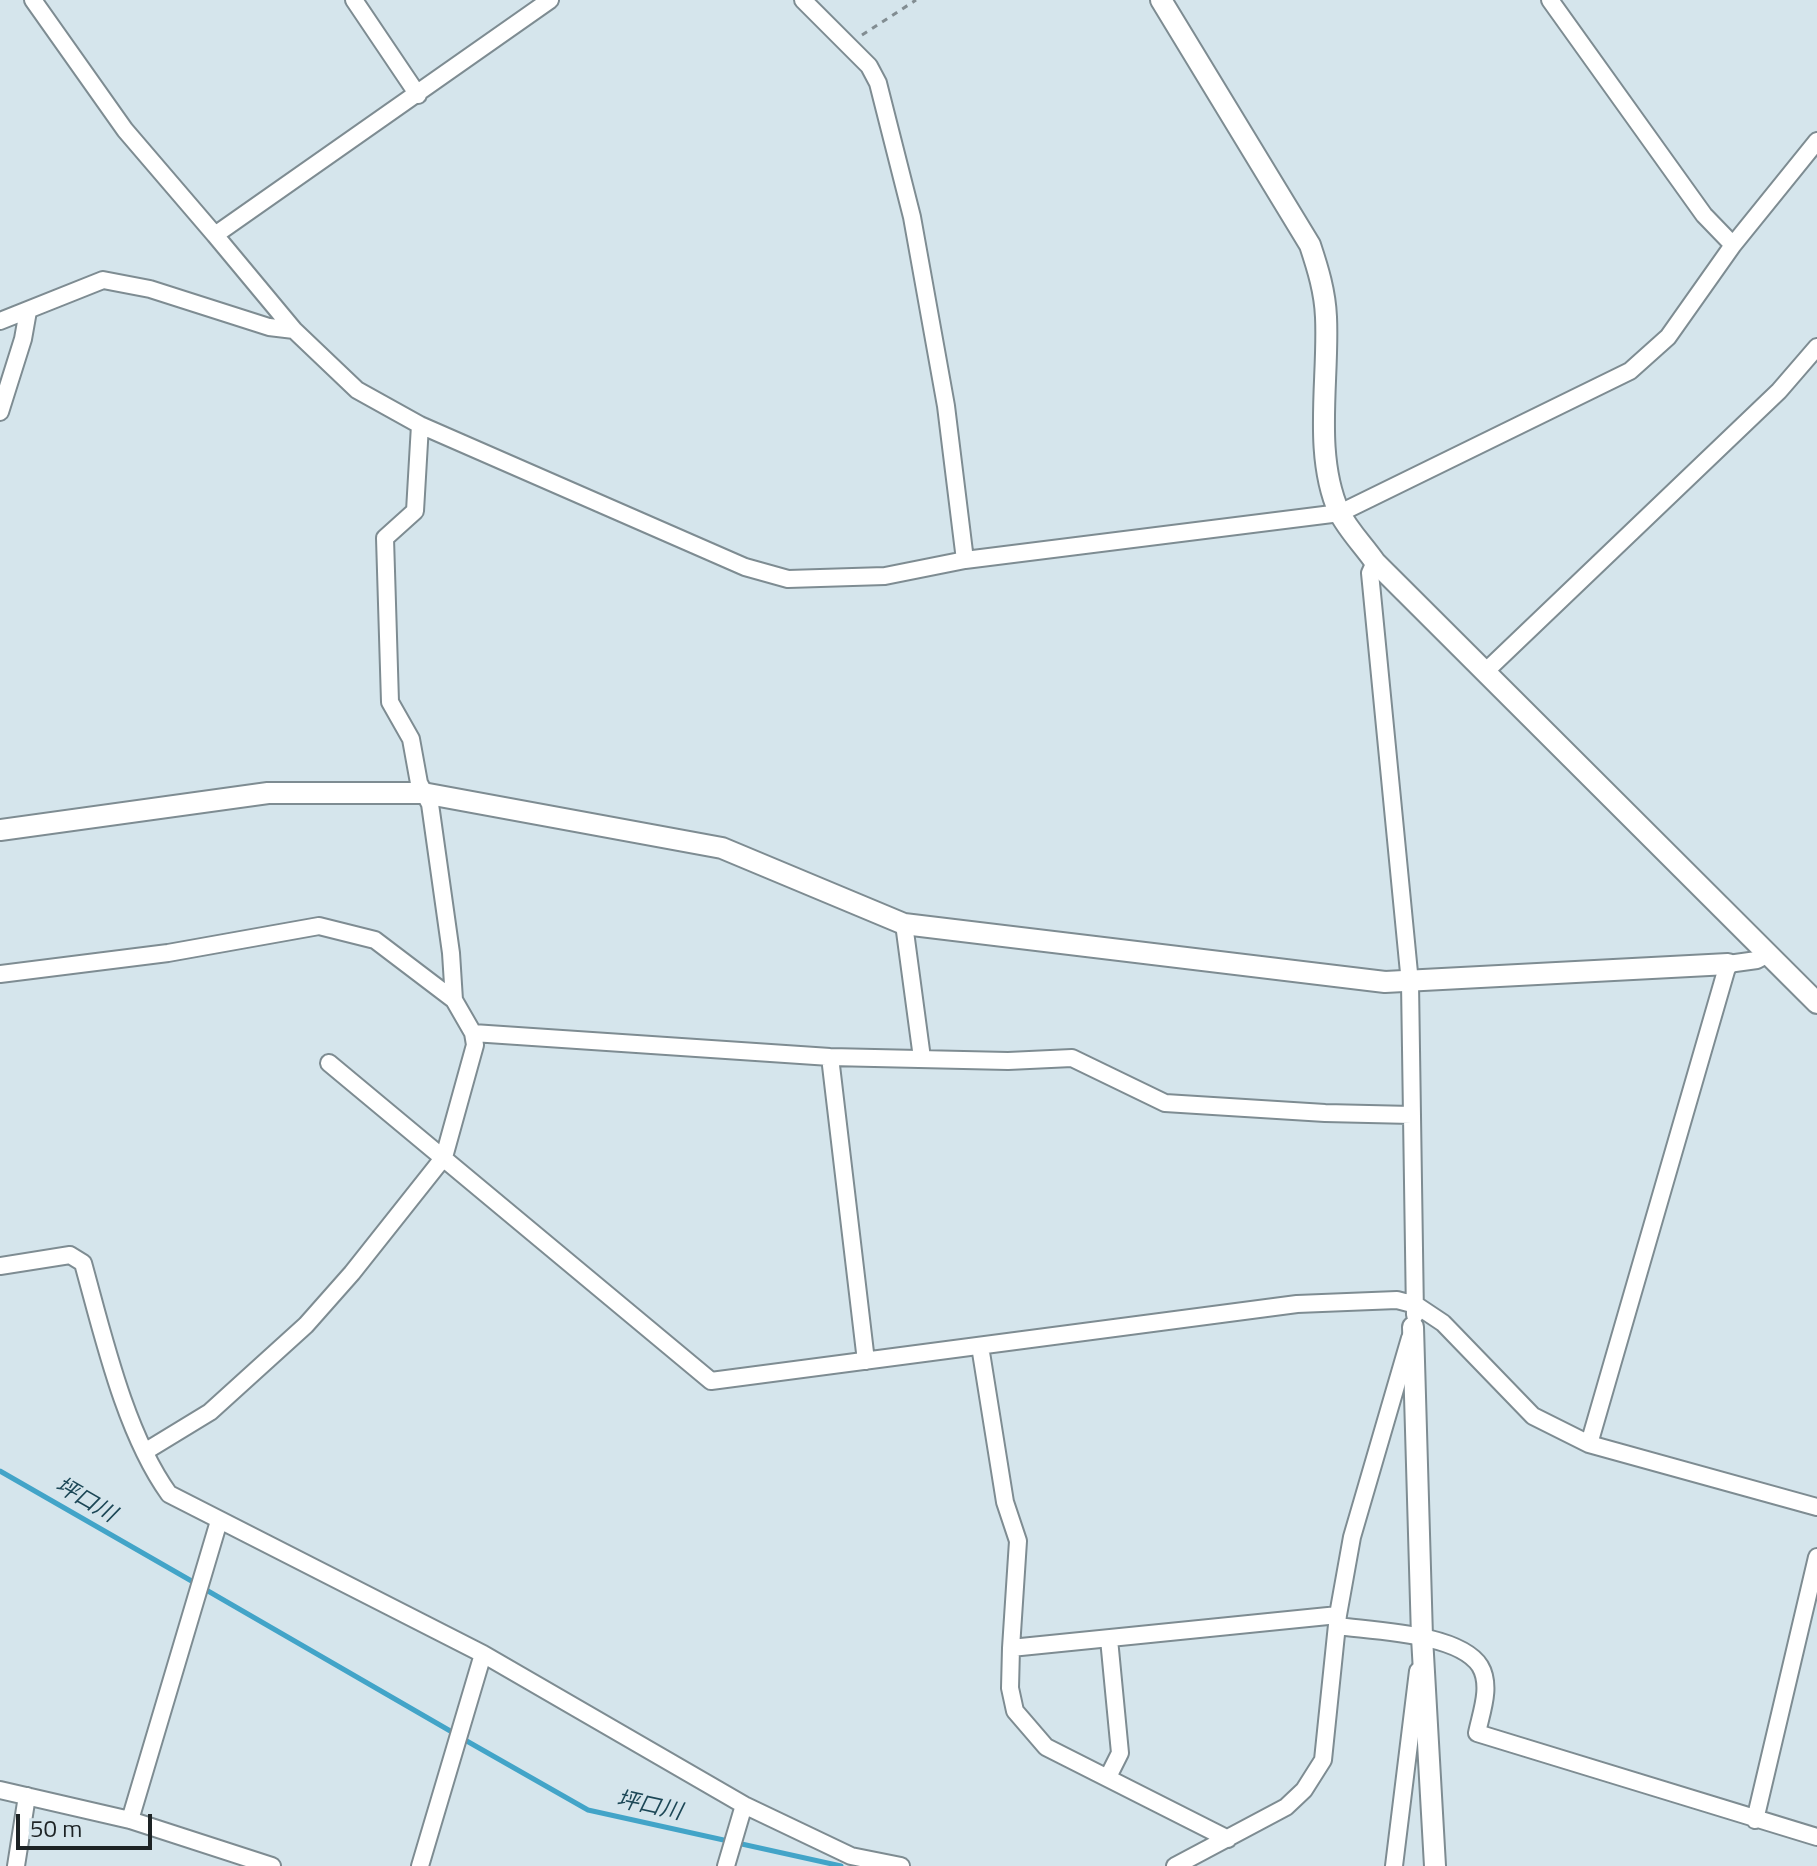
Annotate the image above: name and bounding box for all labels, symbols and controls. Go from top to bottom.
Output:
water label: 坪口川 [50,1473,120,1529]
water label: 坪口川 [614,1787,684,1827]
scale bar [20,1798,156,1848]
text: 50 m [30,1810,82,1846]

